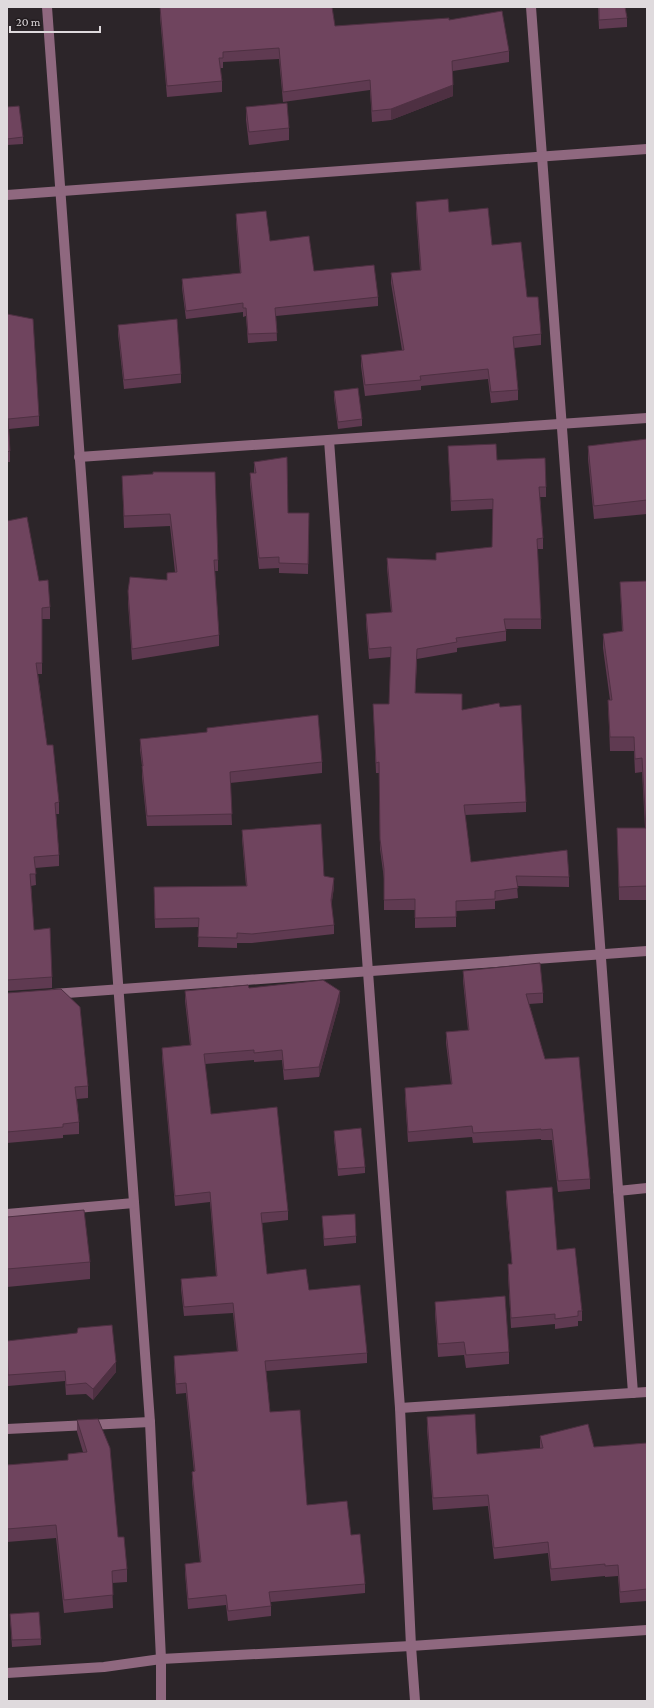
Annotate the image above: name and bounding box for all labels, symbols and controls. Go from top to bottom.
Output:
scale bar [10,8,100,34]
text: 20 m [16,15,41,29]

